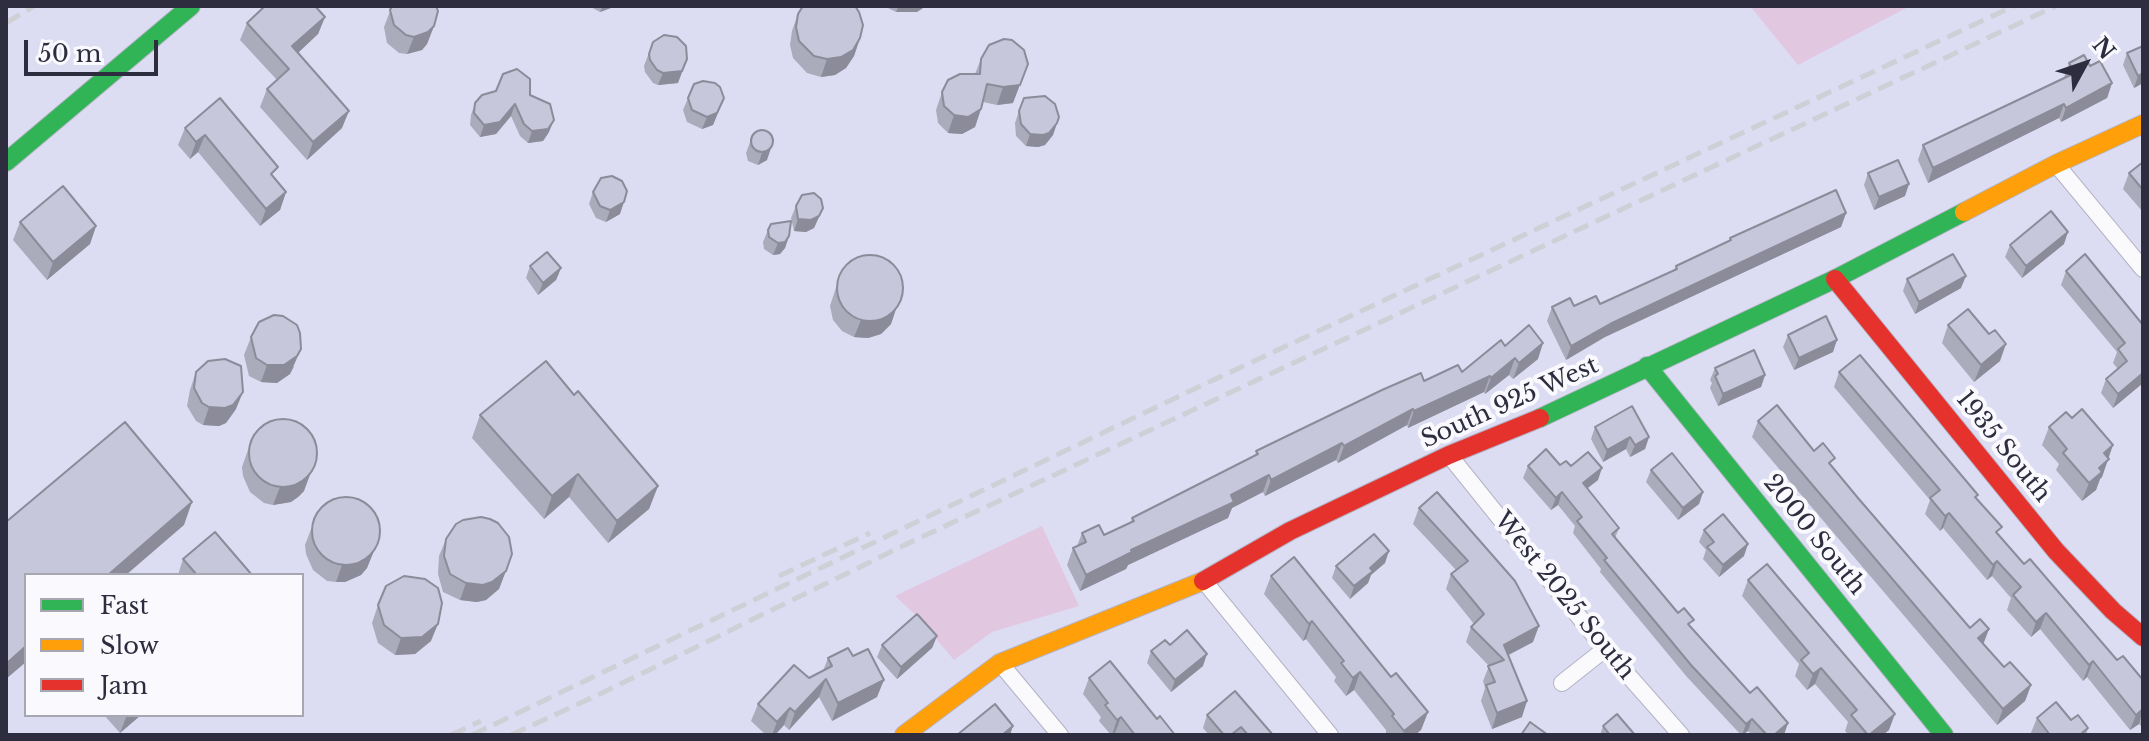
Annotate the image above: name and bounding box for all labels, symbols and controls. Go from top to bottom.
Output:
scale bar [28,24,162,74]
north arrow [2045,24,2125,104]
text: N [2087,32,2121,65]
text: 50 m [38,39,101,68]
street label: South 925 West [1417,351,1603,455]
street label: 1935 South [1950,386,2056,508]
street label: 2000 South [1757,469,1871,601]
street label: West 2025 South [1488,506,1640,686]
legend [24,573,304,717]
text: Fast [100,591,148,620]
text: Slow [100,631,159,660]
text: Jam [100,671,148,700]

